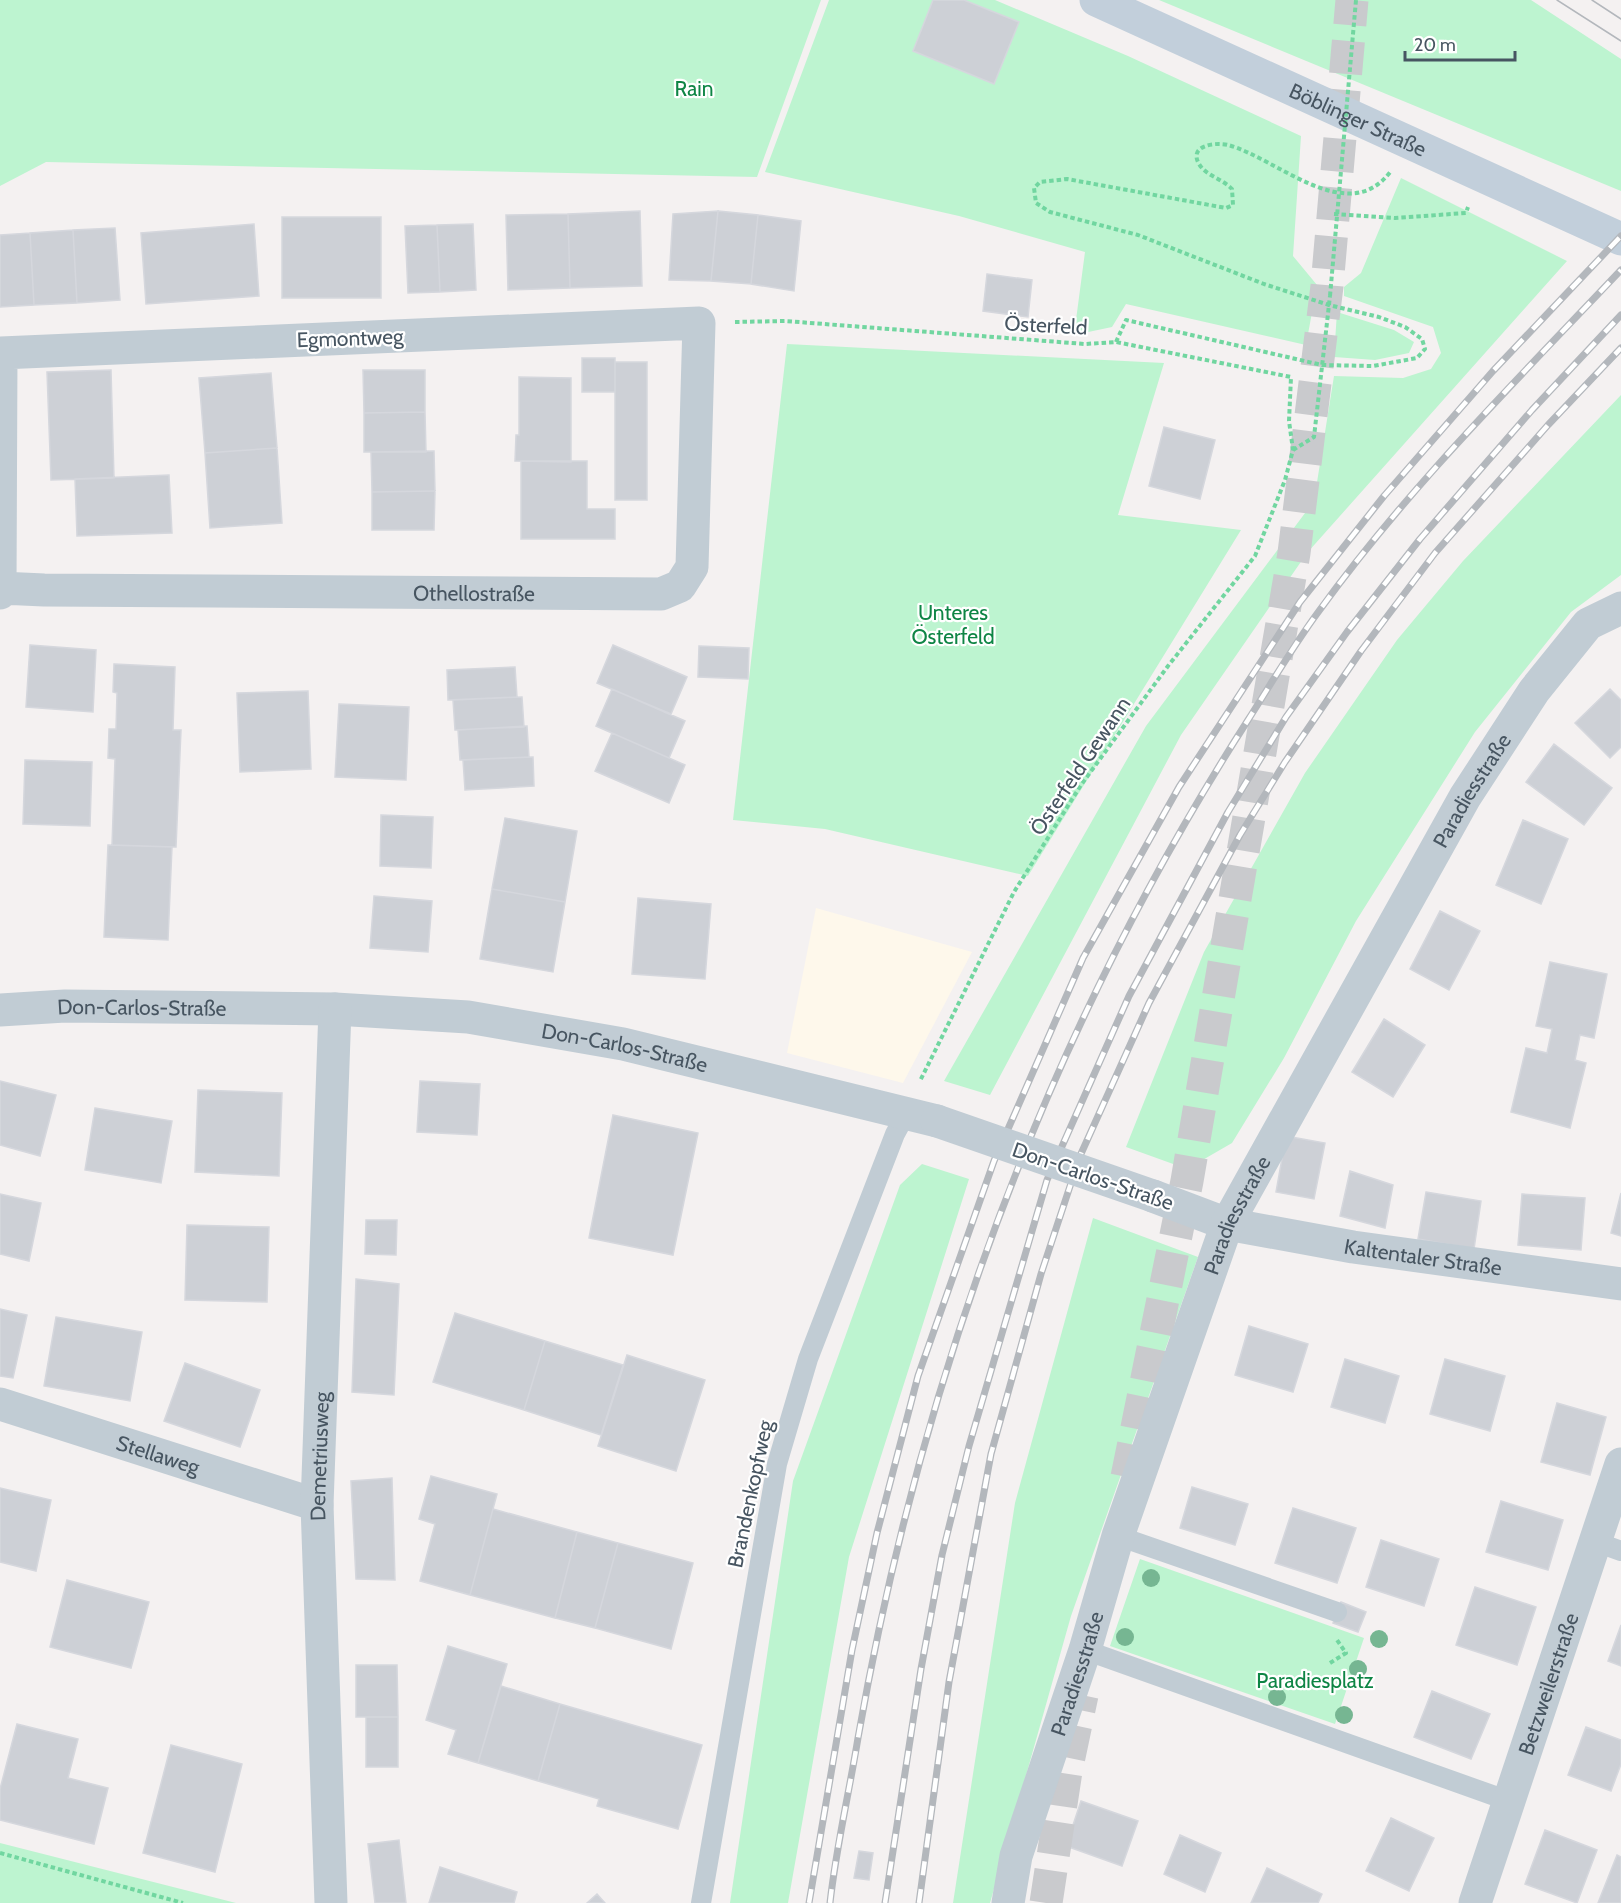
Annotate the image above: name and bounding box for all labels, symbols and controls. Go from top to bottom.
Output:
scale bar [1405,24,1514,62]
text: 20 m [1414,34,1456,56]
park label: Rain [675,76,713,101]
street label: Böblinger Straße [1286,77,1431,161]
street label: Österfeld [1004,310,1088,340]
street label: Egmontweg [296,324,404,352]
street label: Othellostraße [413,580,535,606]
park label: Unteres Österfeld [911,600,995,649]
street label: Österfeld Gewann [1025,692,1135,840]
street label: Paradiesstraße [1427,728,1516,852]
street label: Don-Carlos-Straße [57,993,227,1020]
street label: Don-Carlos-Straße [540,1018,711,1077]
street label: Don-Carlos-Straße [1009,1137,1177,1215]
street label: Paradiesstraße [1198,1151,1275,1278]
street label: Kaltentaler Straße [1342,1233,1504,1280]
street label: Demetriusweg [304,1391,334,1521]
street label: Brandenkopfweg [722,1417,778,1570]
street label: Stellaweg [113,1429,203,1479]
street label: Paradiesstraße [1045,1608,1108,1739]
street label: Betzweilerstraße [1513,1609,1583,1758]
park label: Paradiesplatz [1256,1668,1374,1693]

